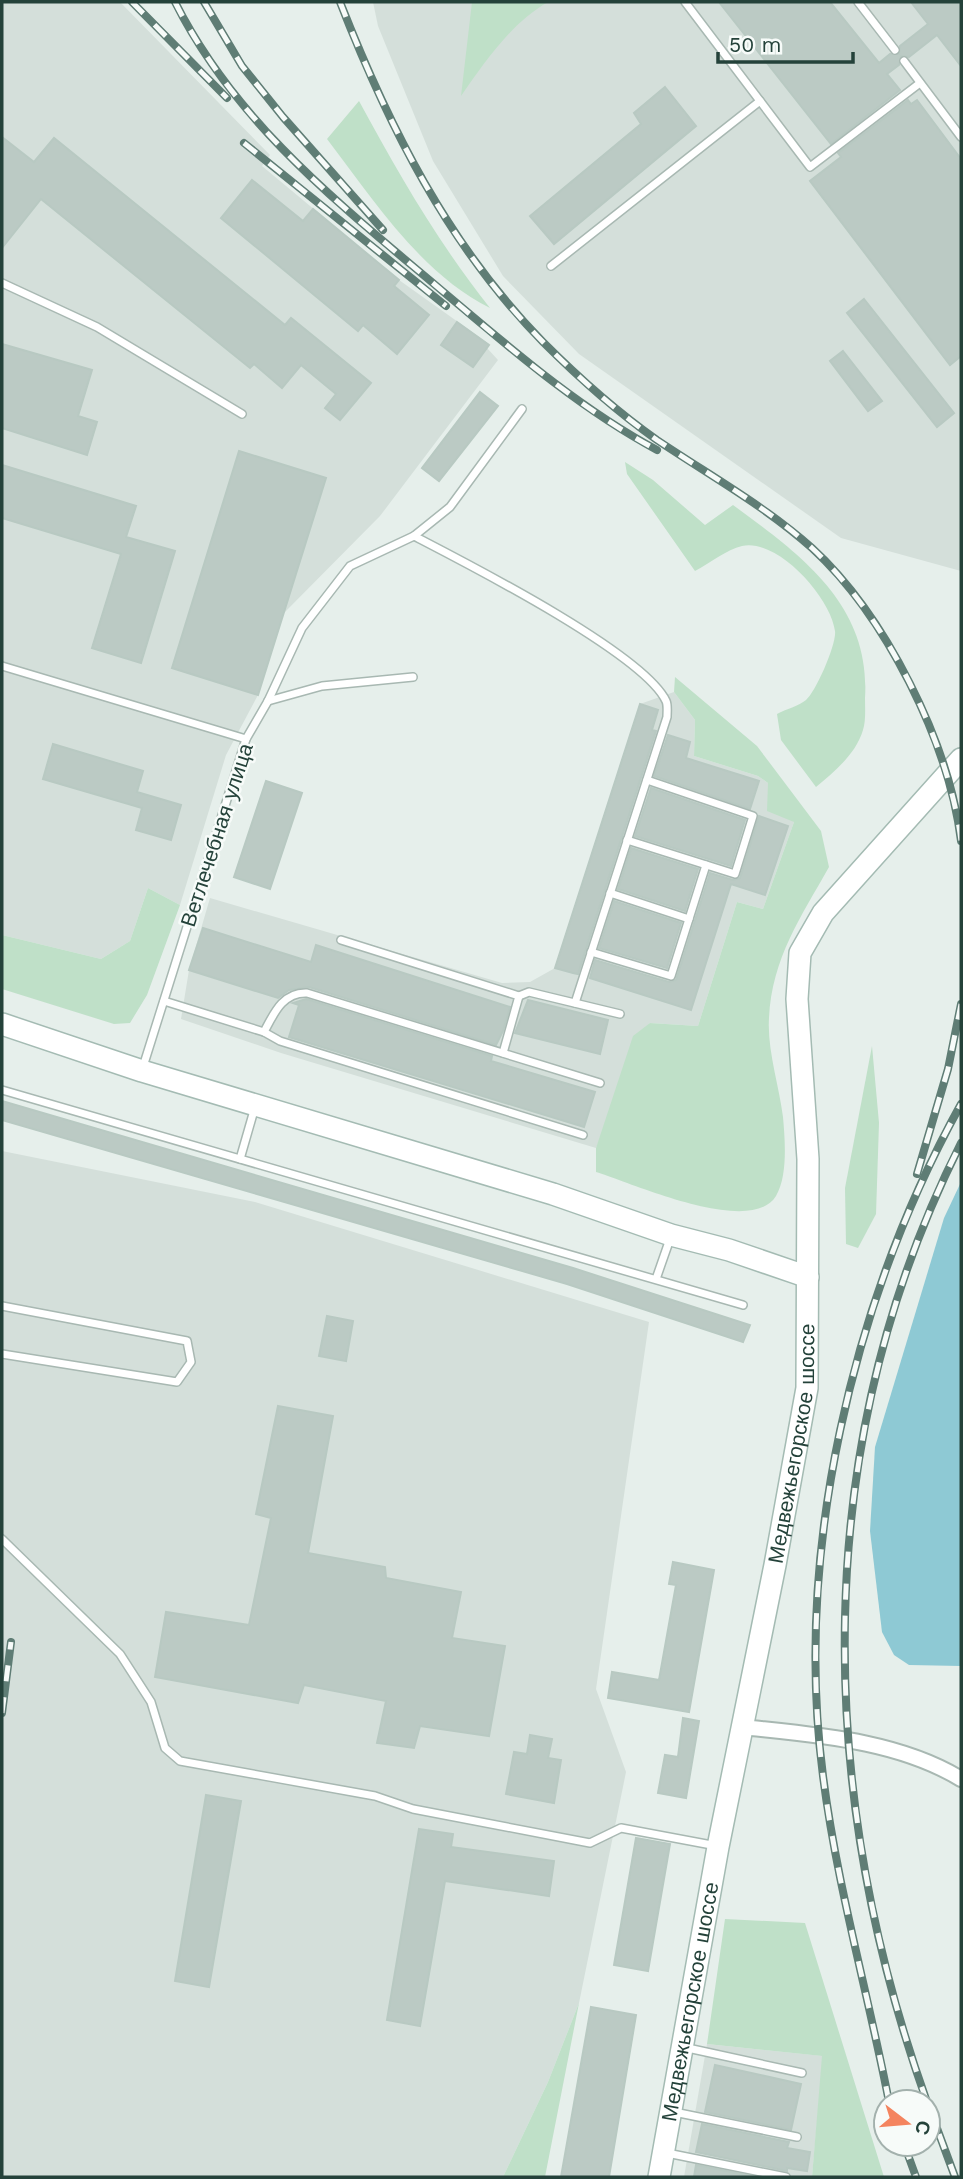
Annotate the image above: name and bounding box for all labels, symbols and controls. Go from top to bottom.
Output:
scale bar [718,21,853,65]
text: 50 m [729,32,781,57]
street label: Ветлечебная улица [175,740,258,930]
street label: Медвежьегорское шоссе [763,1323,819,1565]
street label: Медвежьегорское шоссе [656,1880,723,2123]
north arrow [872,2088,942,2158]
text: С [910,2118,936,2138]

